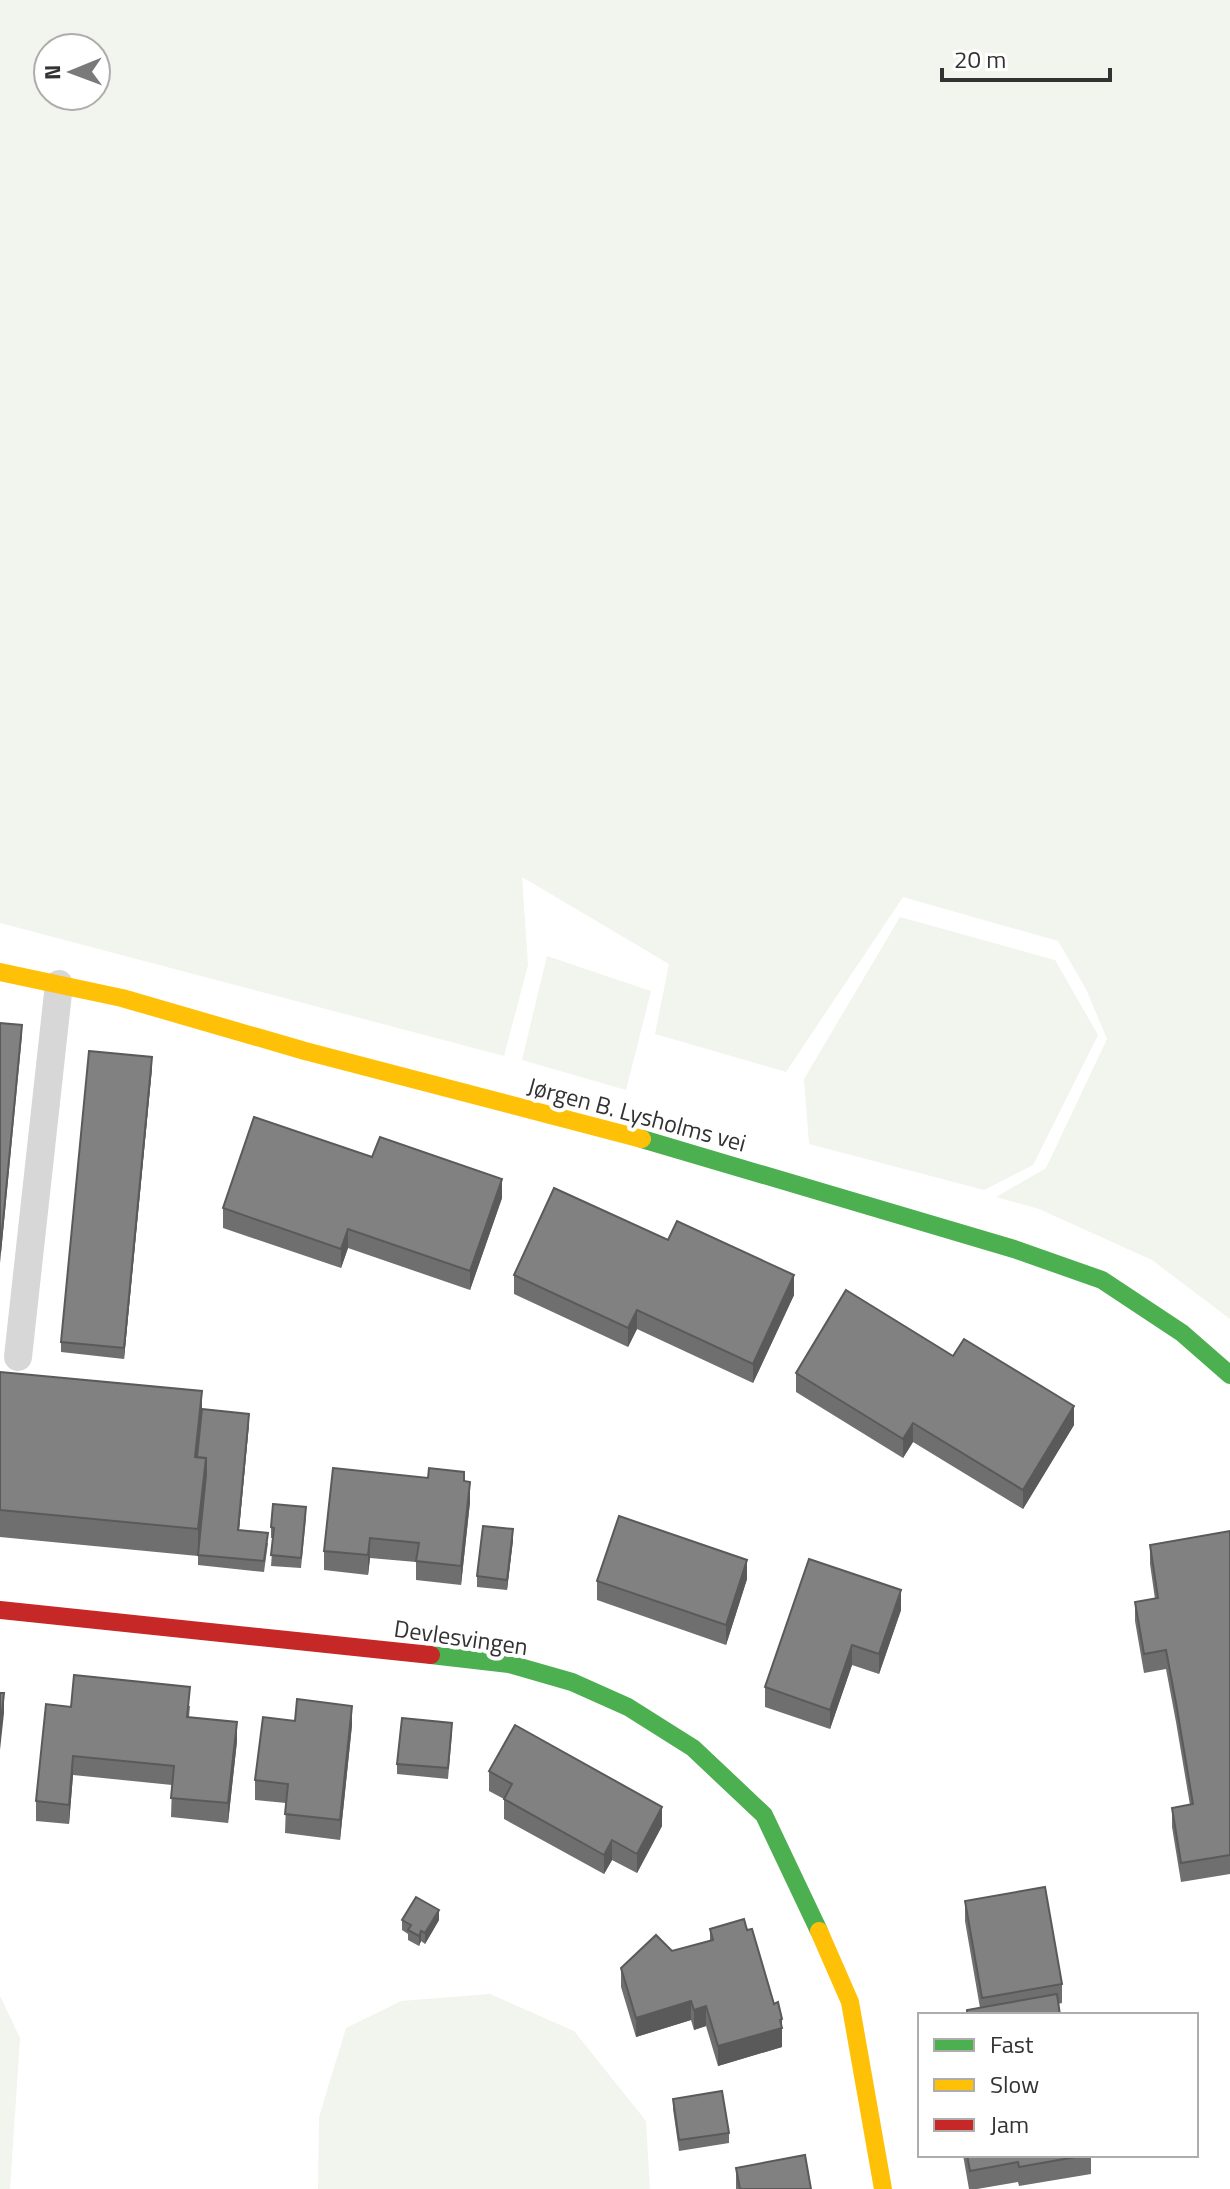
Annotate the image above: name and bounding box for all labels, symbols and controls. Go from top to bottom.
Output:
north arrow [32,32,112,112]
scale bar [942,32,1110,82]
text: 20 m [954,41,1006,77]
text: N [35,64,69,80]
street label: Jørgen B. Lysholms vei [524,1068,750,1160]
street label: Devlesvingen [392,1610,530,1664]
legend [918,2013,1198,2157]
text: Fast [990,2026,1034,2062]
text: Slow [990,2066,1039,2102]
text: Jam [990,2106,1029,2142]

